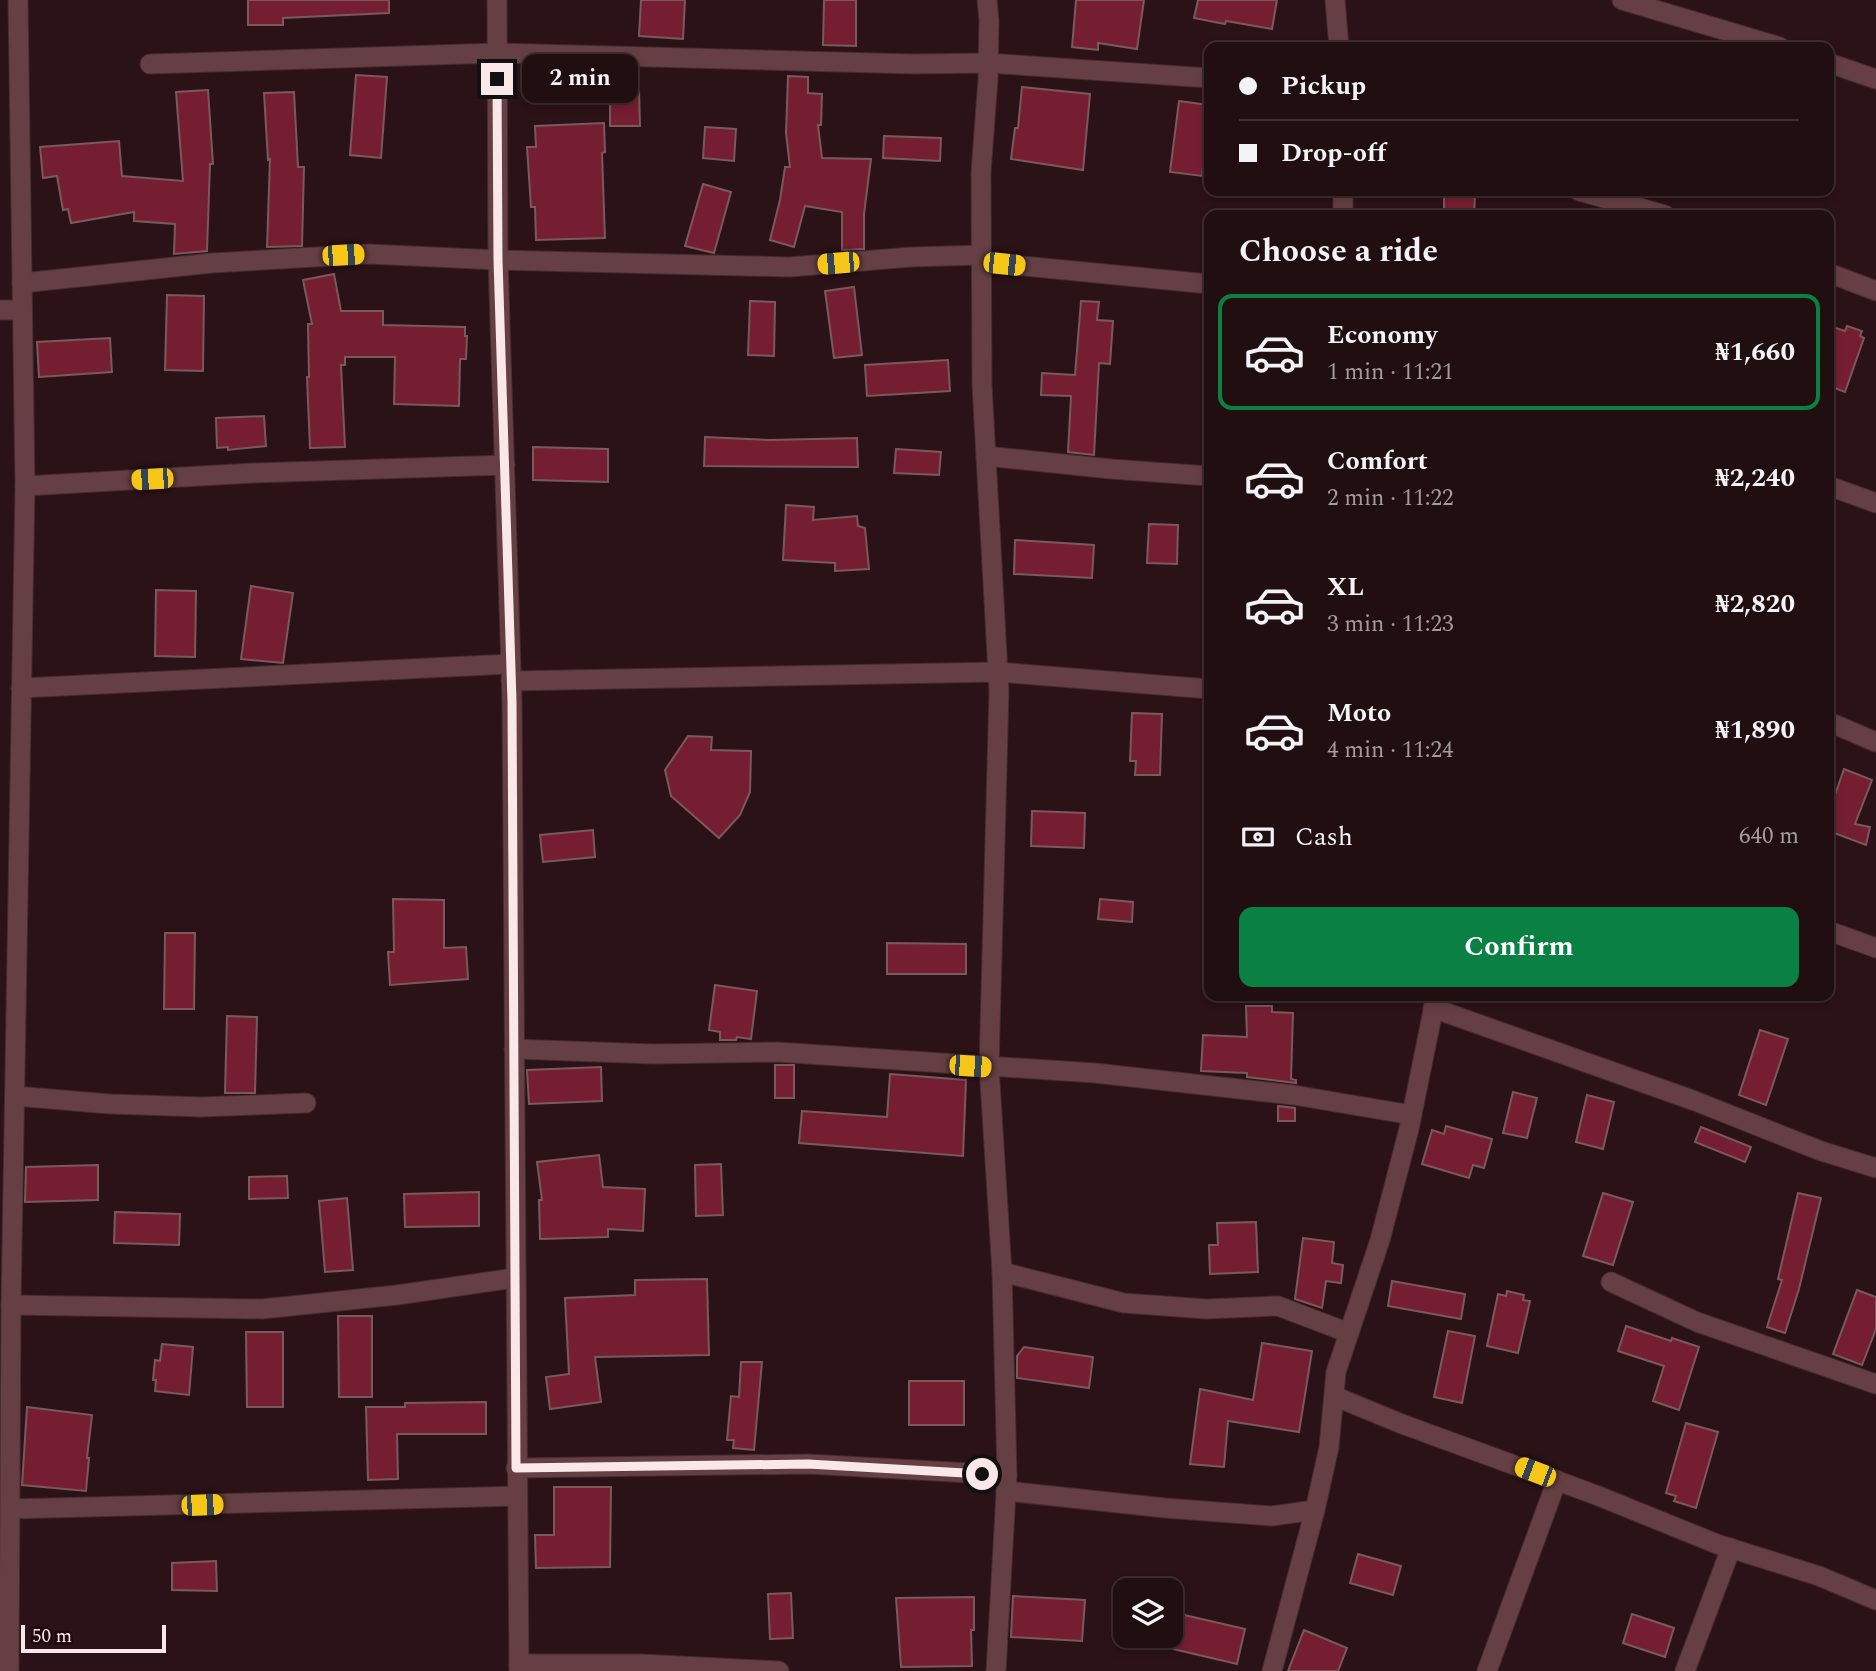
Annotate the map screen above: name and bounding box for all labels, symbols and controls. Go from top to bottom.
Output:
callout: 2 min [522,55,637,104]
text: 2 min [549,61,611,96]
route end [481,63,513,95]
text: Pickup [1281,66,1366,106]
text: Drop-off [1281,133,1386,173]
text: Choose a ride [1239,227,1438,276]
car [322,243,365,267]
car [817,251,860,275]
car [983,251,1026,277]
text: Economy [1327,315,1437,355]
icon: car [1243,321,1306,384]
text: ₦1,660 [1715,332,1795,372]
text: 1 min · 11:21 [1327,355,1454,390]
text: Comfort [1327,441,1428,481]
icon: car [1243,447,1306,510]
text: ₦2,240 [1715,458,1795,498]
car [131,467,174,491]
text: 2 min · 11:22 [1327,481,1454,516]
text: XL [1327,567,1364,607]
icon: car [1243,573,1306,636]
text: ₦2,820 [1715,584,1795,624]
text: 3 min · 11:23 [1327,607,1454,642]
text: Moto [1327,693,1391,733]
icon: car [1243,699,1306,762]
text: ₦1,890 [1715,710,1795,750]
text: 4 min · 11:24 [1327,733,1454,768]
text: Cash [1295,817,1353,857]
icon: cash [1239,818,1277,856]
text: 640 m [1739,819,1799,854]
button: Confirm [1239,907,1799,987]
car [949,1054,992,1078]
car [1512,1455,1559,1489]
route start [966,1458,998,1490]
car [181,1494,224,1516]
map controls [1113,1578,1183,1648]
button: layers [1113,1578,1183,1648]
scale bar [21,1622,166,1654]
text: 50 m [32,1622,72,1651]

